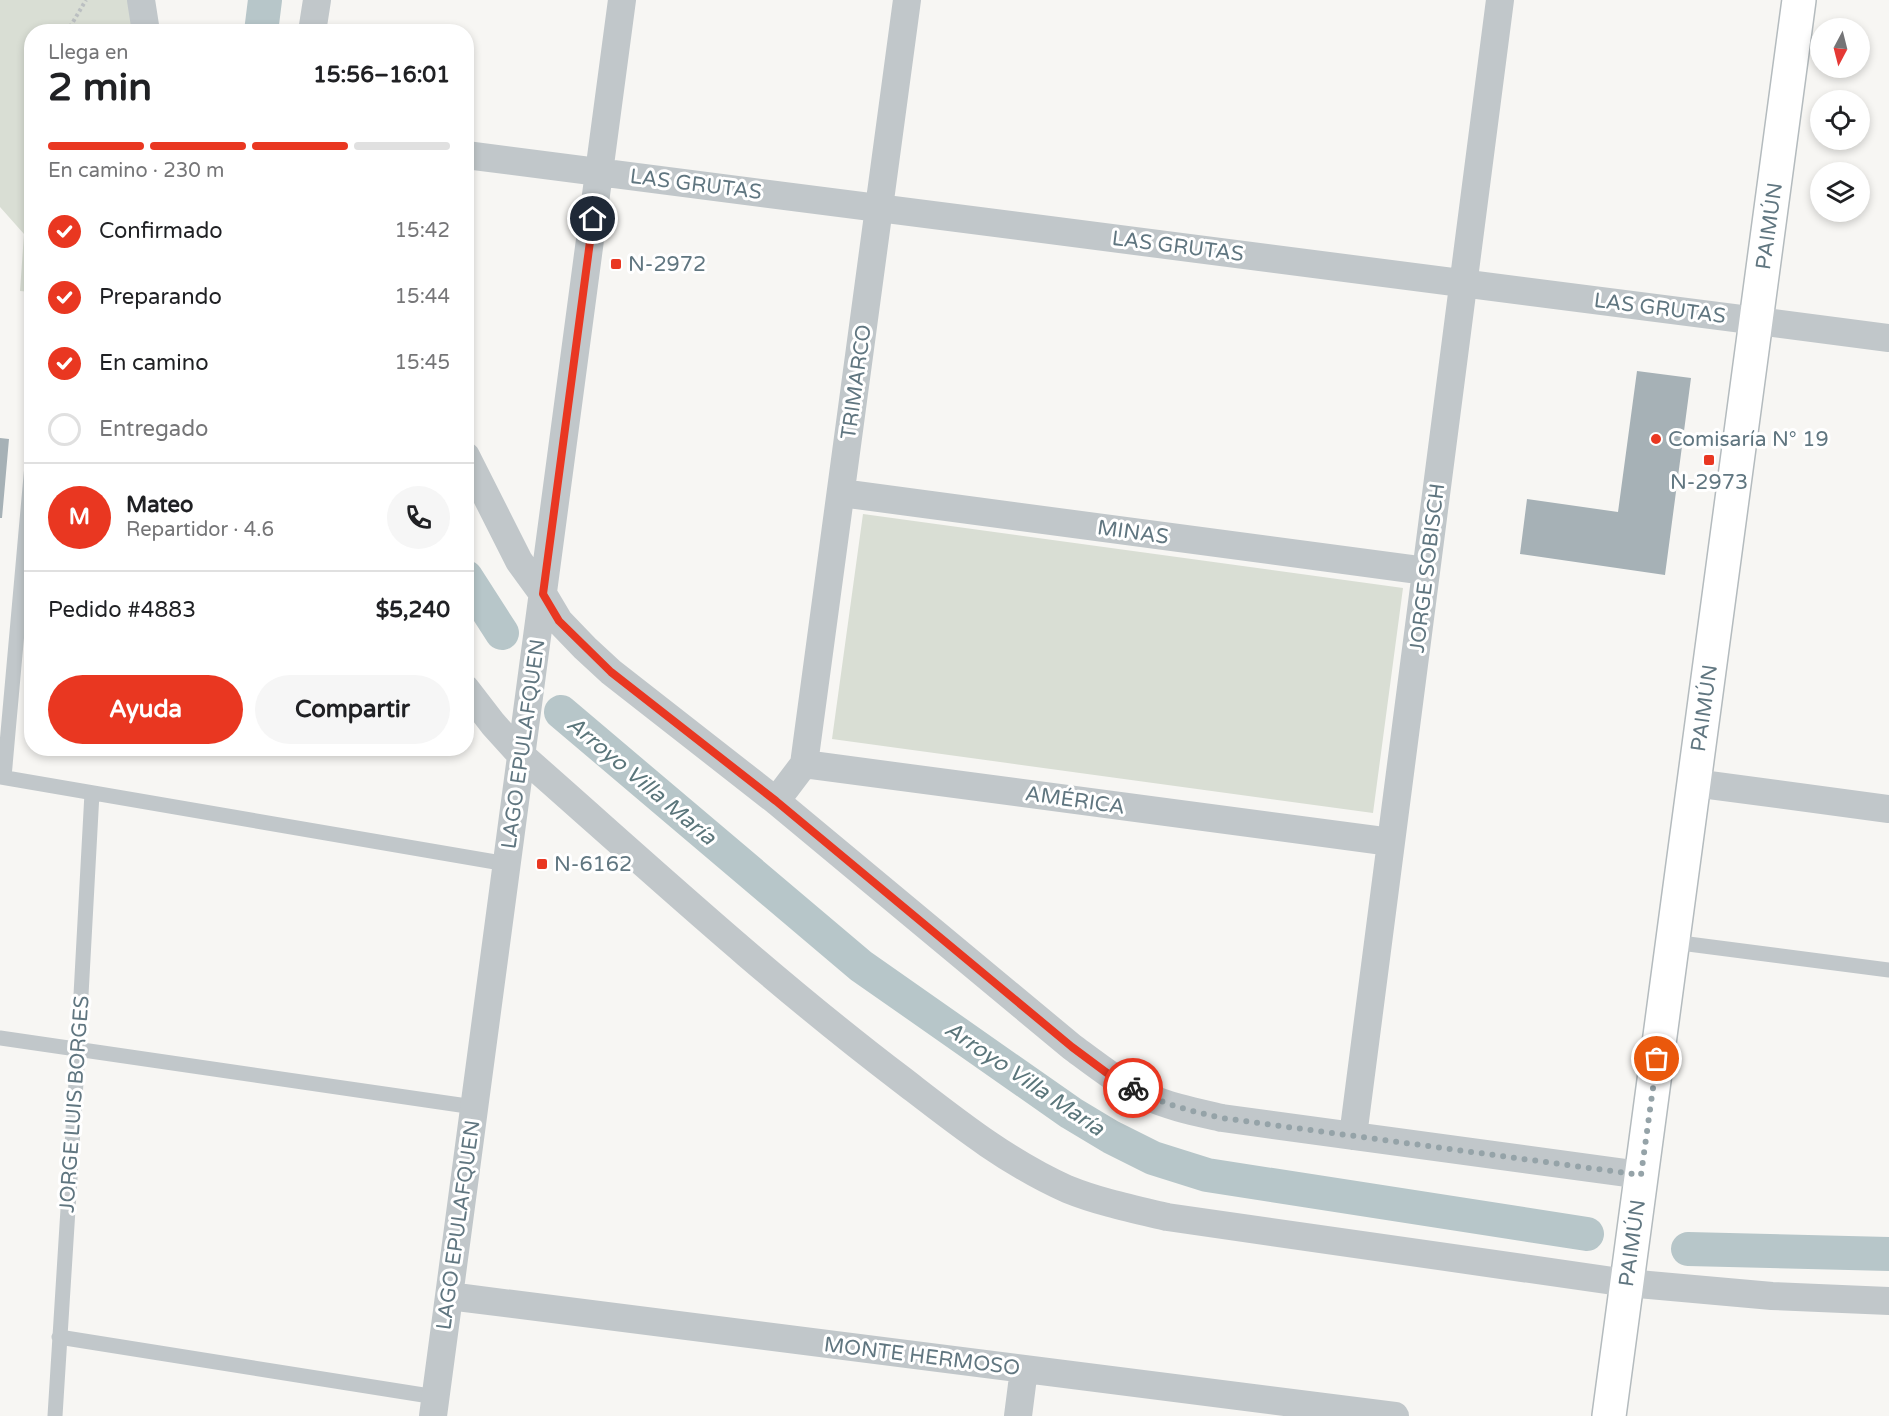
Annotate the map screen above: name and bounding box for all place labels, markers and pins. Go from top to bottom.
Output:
pin [567,193,618,244]
place label: N-2972 [628,252,706,277]
marker: N-2972 [609,257,623,271]
place label: Comisaría N° 19 [1668,427,1829,452]
marker: Comisaría N° 19 [1649,432,1663,446]
marker: N-2973 [1702,453,1716,467]
place label: N-2973 [1670,470,1748,495]
place label: N-6162 [554,852,632,877]
marker: N-6162 [535,857,549,871]
pin [1631,1033,1682,1084]

